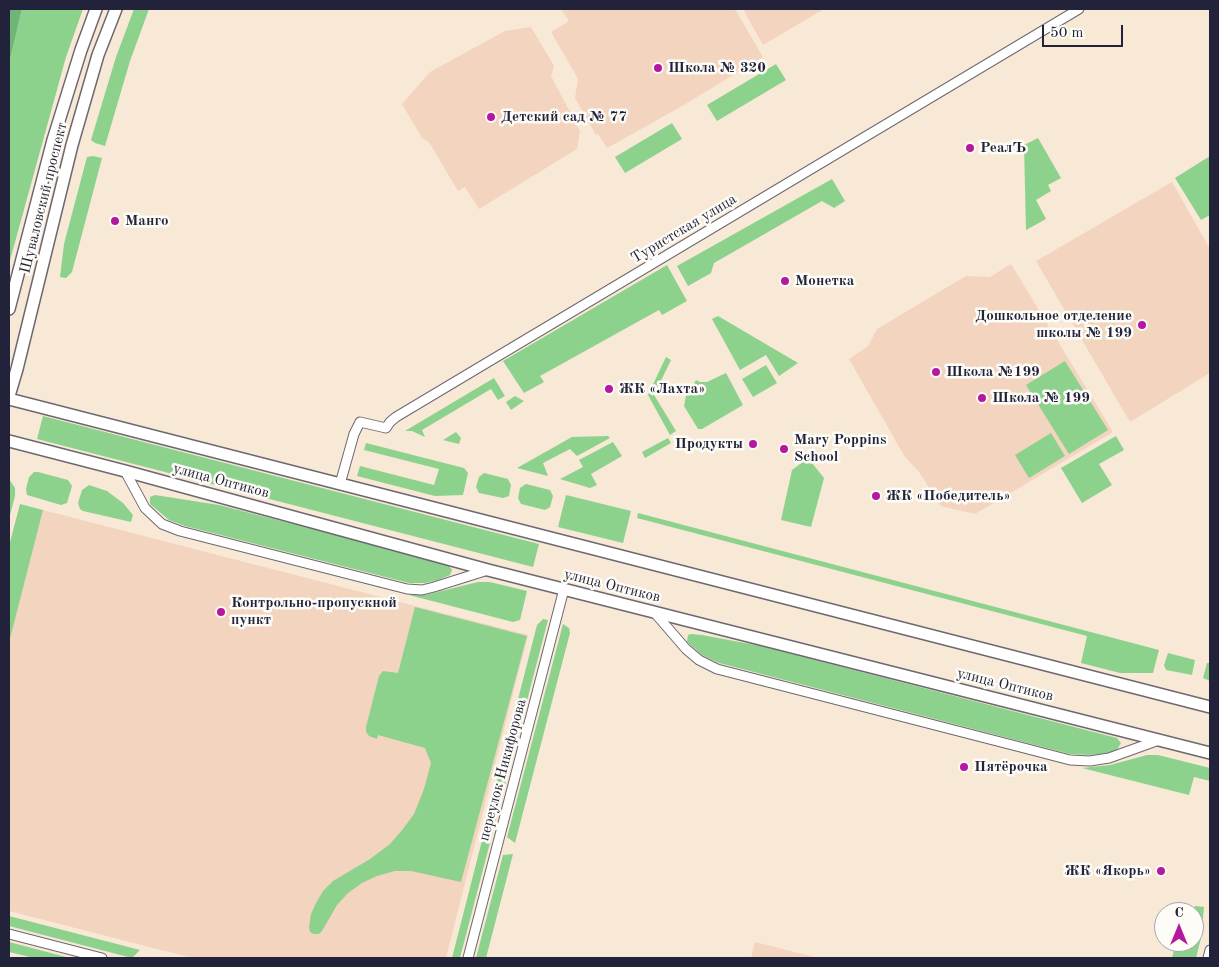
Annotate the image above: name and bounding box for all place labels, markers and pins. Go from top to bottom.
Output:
place label: Школа № 320 [668,59,766,77]
marker: Школа № 320 [652,62,664,74]
place label: Детский сад № 77 [501,108,627,126]
marker: Детский сад № 77 [485,111,497,123]
place label: РеалЪ [980,139,1026,157]
marker: РеалЪ [964,142,976,154]
place label: Манго [125,212,168,230]
marker: Манго [109,215,121,227]
place label: Монетка [795,272,854,290]
marker: Монетка [779,275,791,287]
place label: Дошкольное отделение школы № 199 [975,307,1132,342]
marker: Дошкольное отделение школы № 199 [1136,319,1148,331]
place label: Школа №199 [946,363,1040,381]
marker: Школа №199 [930,366,942,378]
place label: ЖК «Лахта» [619,380,705,398]
marker: ЖК «Лахта» [603,383,615,395]
place label: Школа № 199 [992,389,1090,407]
marker: Школа № 199 [976,392,988,404]
place label: Mary Poppins School [794,431,886,466]
place label: Продукты [675,435,743,453]
marker: Продукты [747,438,759,450]
marker: Mary Poppins School [778,443,790,455]
place label: ЖК «Победитель» [886,487,1011,505]
marker: ЖК «Победитель» [870,490,882,502]
place label: Контрольно-пропускной пункт [231,594,397,629]
marker: Контрольно-пропускной пункт [215,606,227,618]
place label: Пятёрочка [974,758,1048,776]
marker: Пятёрочка [958,761,970,773]
place label: ЖК «Якорь» [1065,862,1151,880]
marker: ЖК «Якорь» [1155,865,1167,877]

